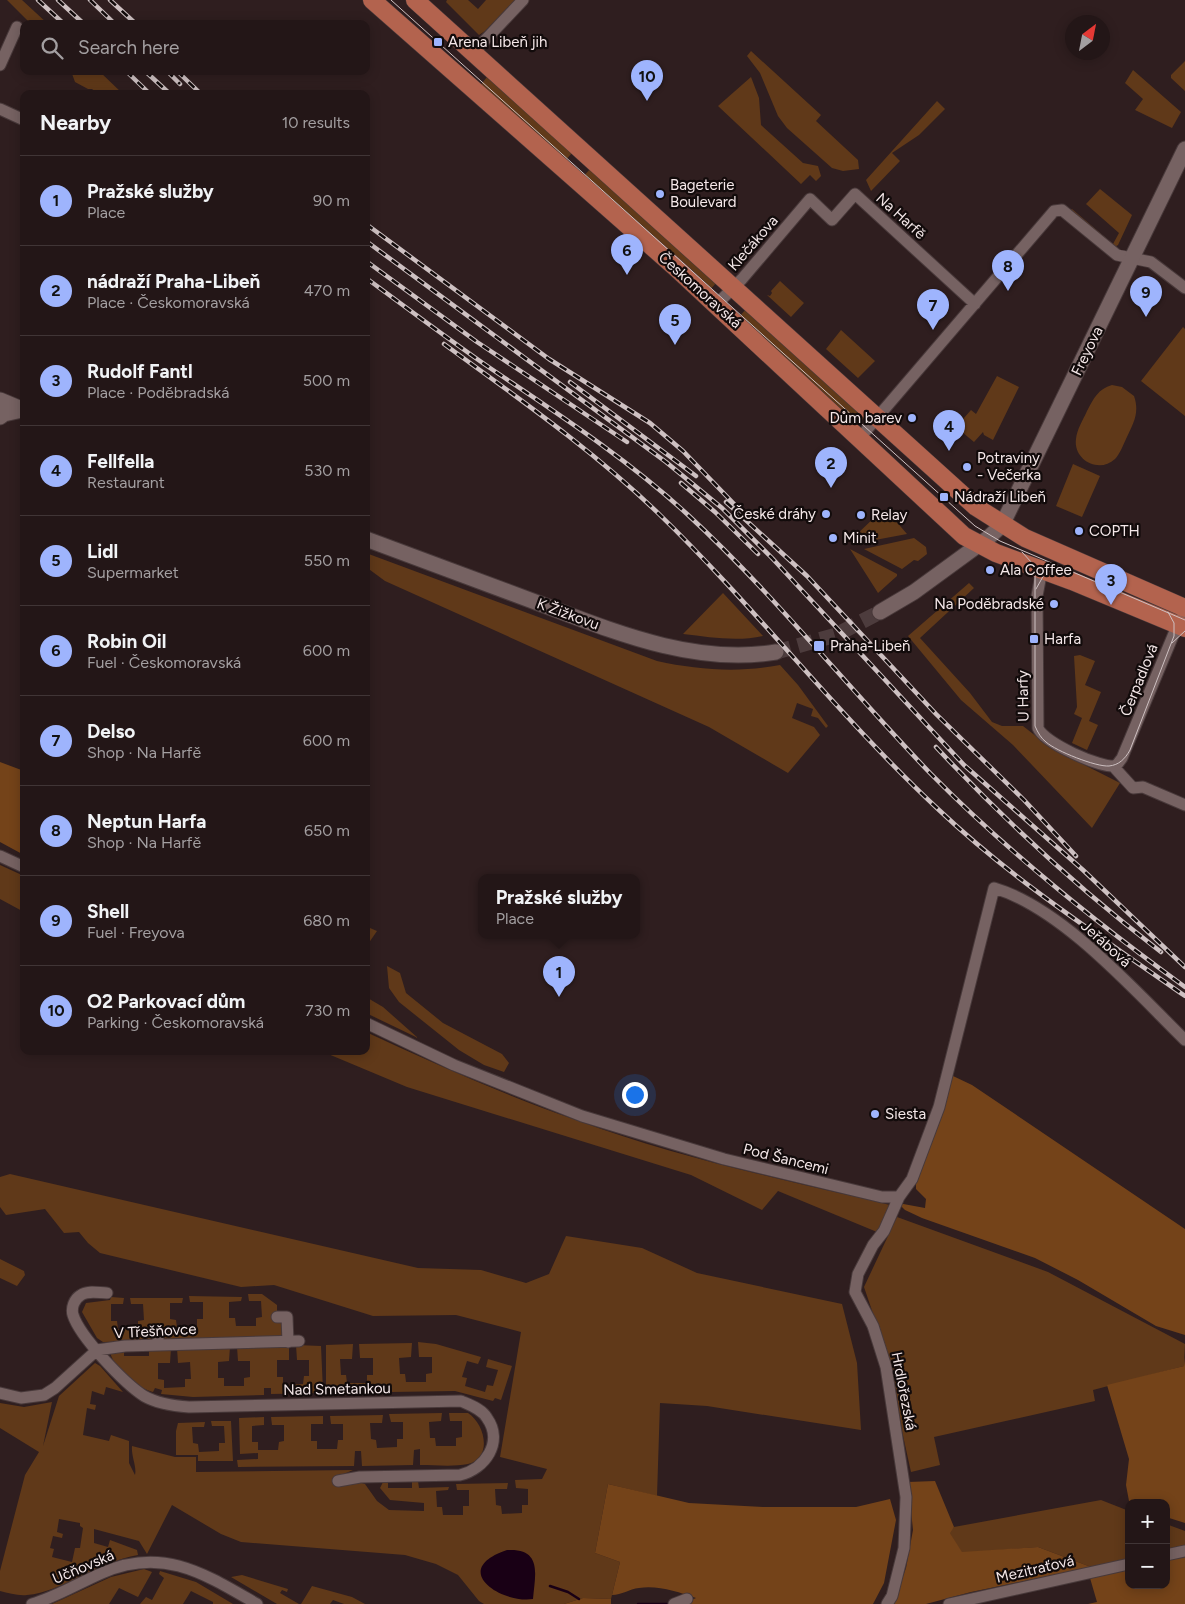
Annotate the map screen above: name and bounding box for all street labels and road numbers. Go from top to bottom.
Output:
street label: Na Harfě [872,189,930,243]
street label: Klečákova [724,212,782,274]
street label: Českomoravská [655,248,745,332]
street label: Freyova [1067,323,1107,379]
street label: K Žižkovu [534,594,602,634]
street label: Čerpadlová [1116,641,1162,719]
street label: U Harfy [1014,670,1032,722]
street label: Jeřábová [1077,917,1135,971]
street label: Pod Šancemi [741,1140,831,1178]
street label: V Třešňovce [113,1320,197,1342]
street label: Hrdlořezská [888,1350,920,1432]
street label: Nad Smetankou [283,1379,391,1399]
street label: Učňovská [50,1546,116,1588]
street label: Mezitraťová [994,1551,1076,1587]

